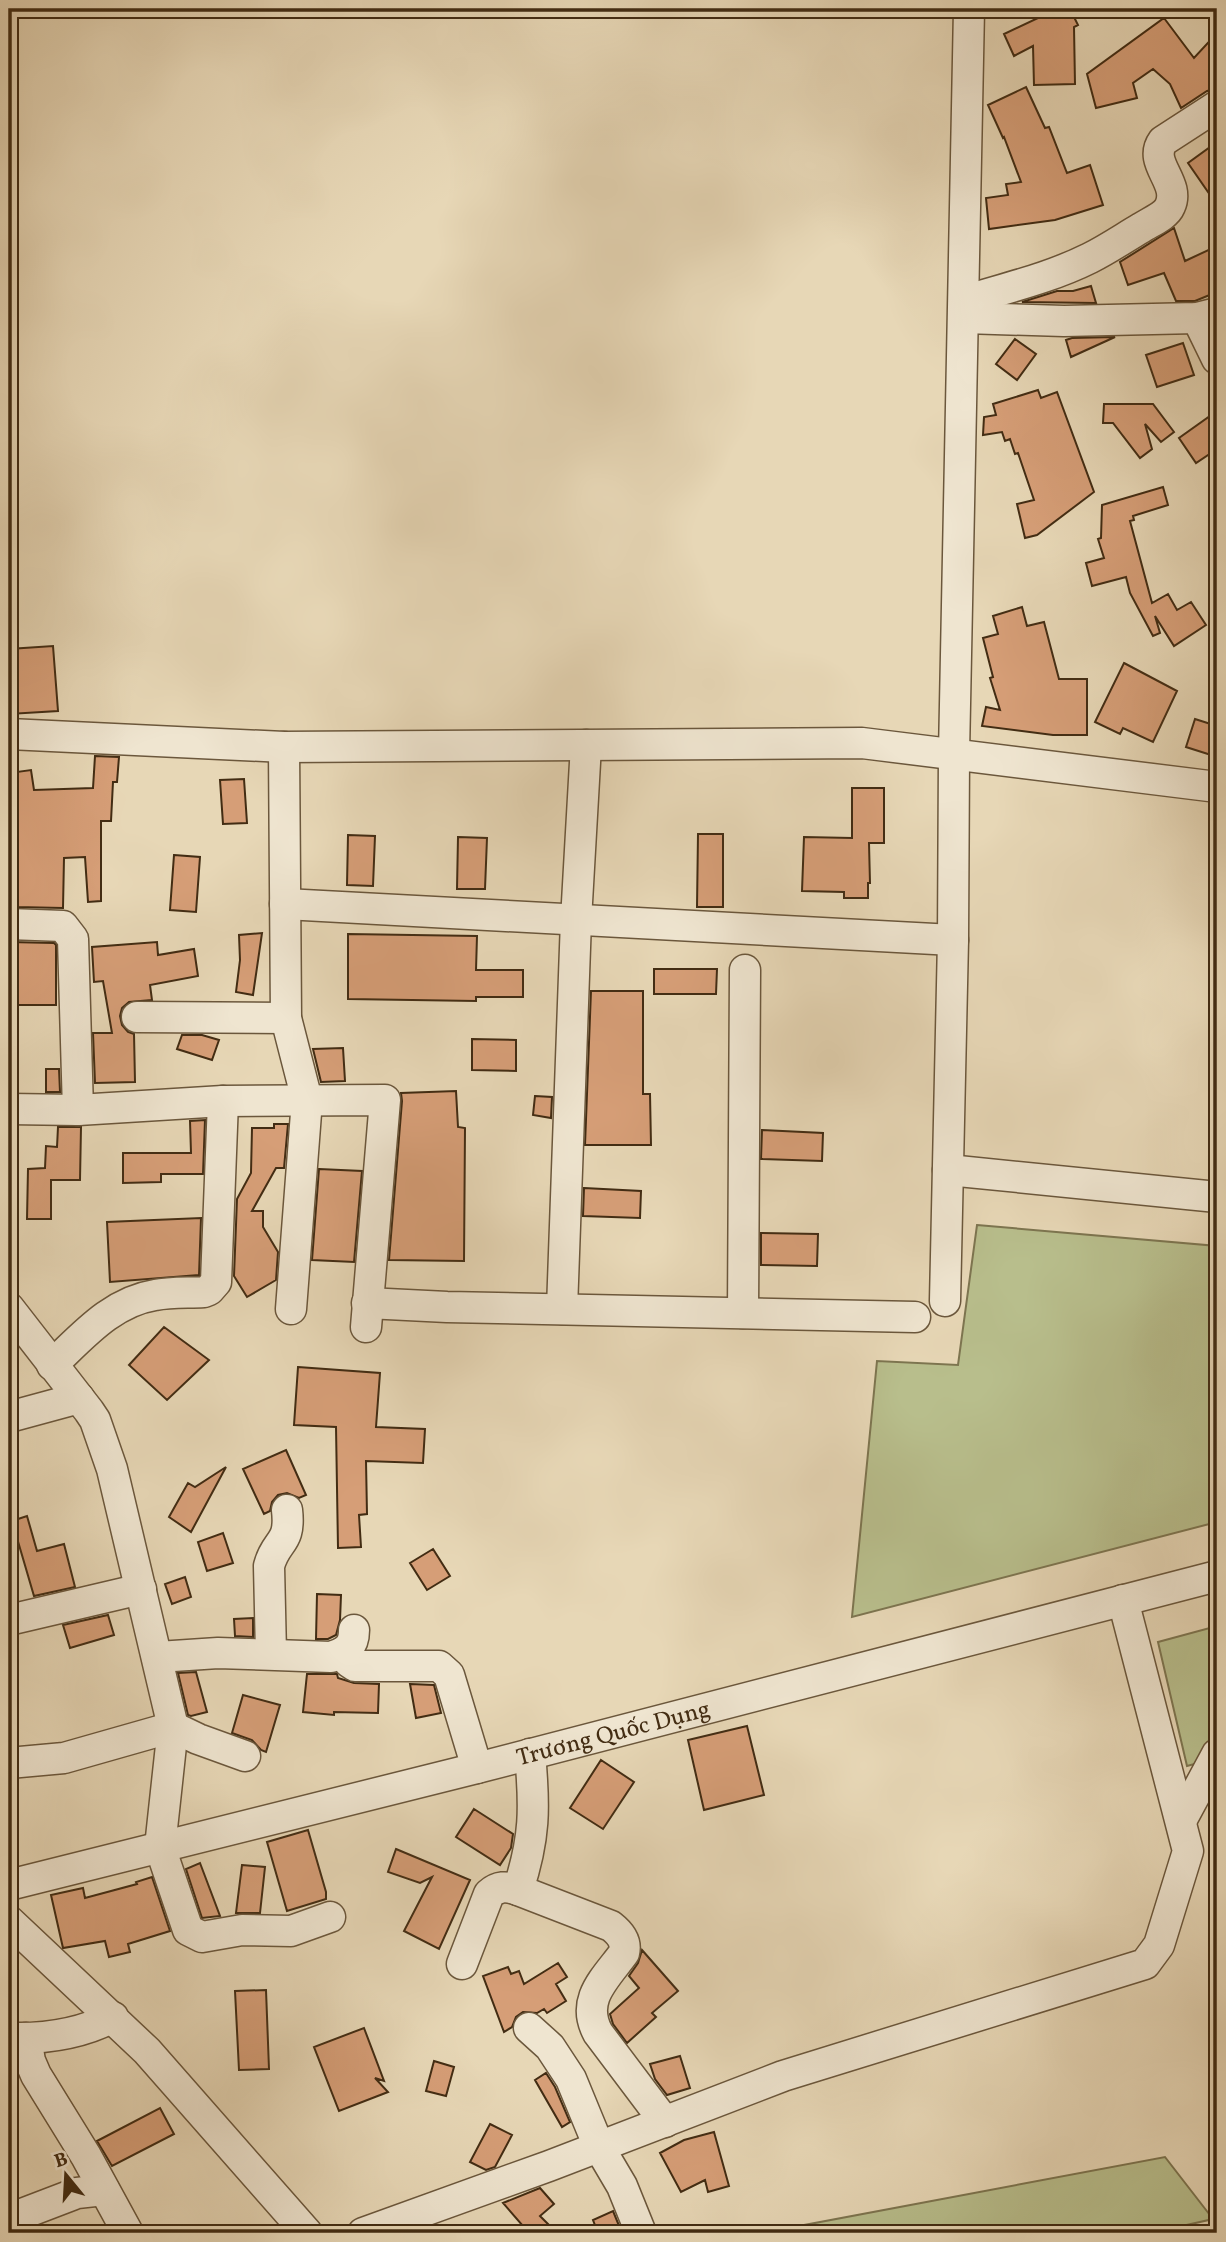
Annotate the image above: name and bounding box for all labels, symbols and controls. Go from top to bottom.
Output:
street label: Trương Quốc Dụng [513,1693,714,1776]
north arrow [32,2140,102,2210]
text: B [51,2146,71,2175]

